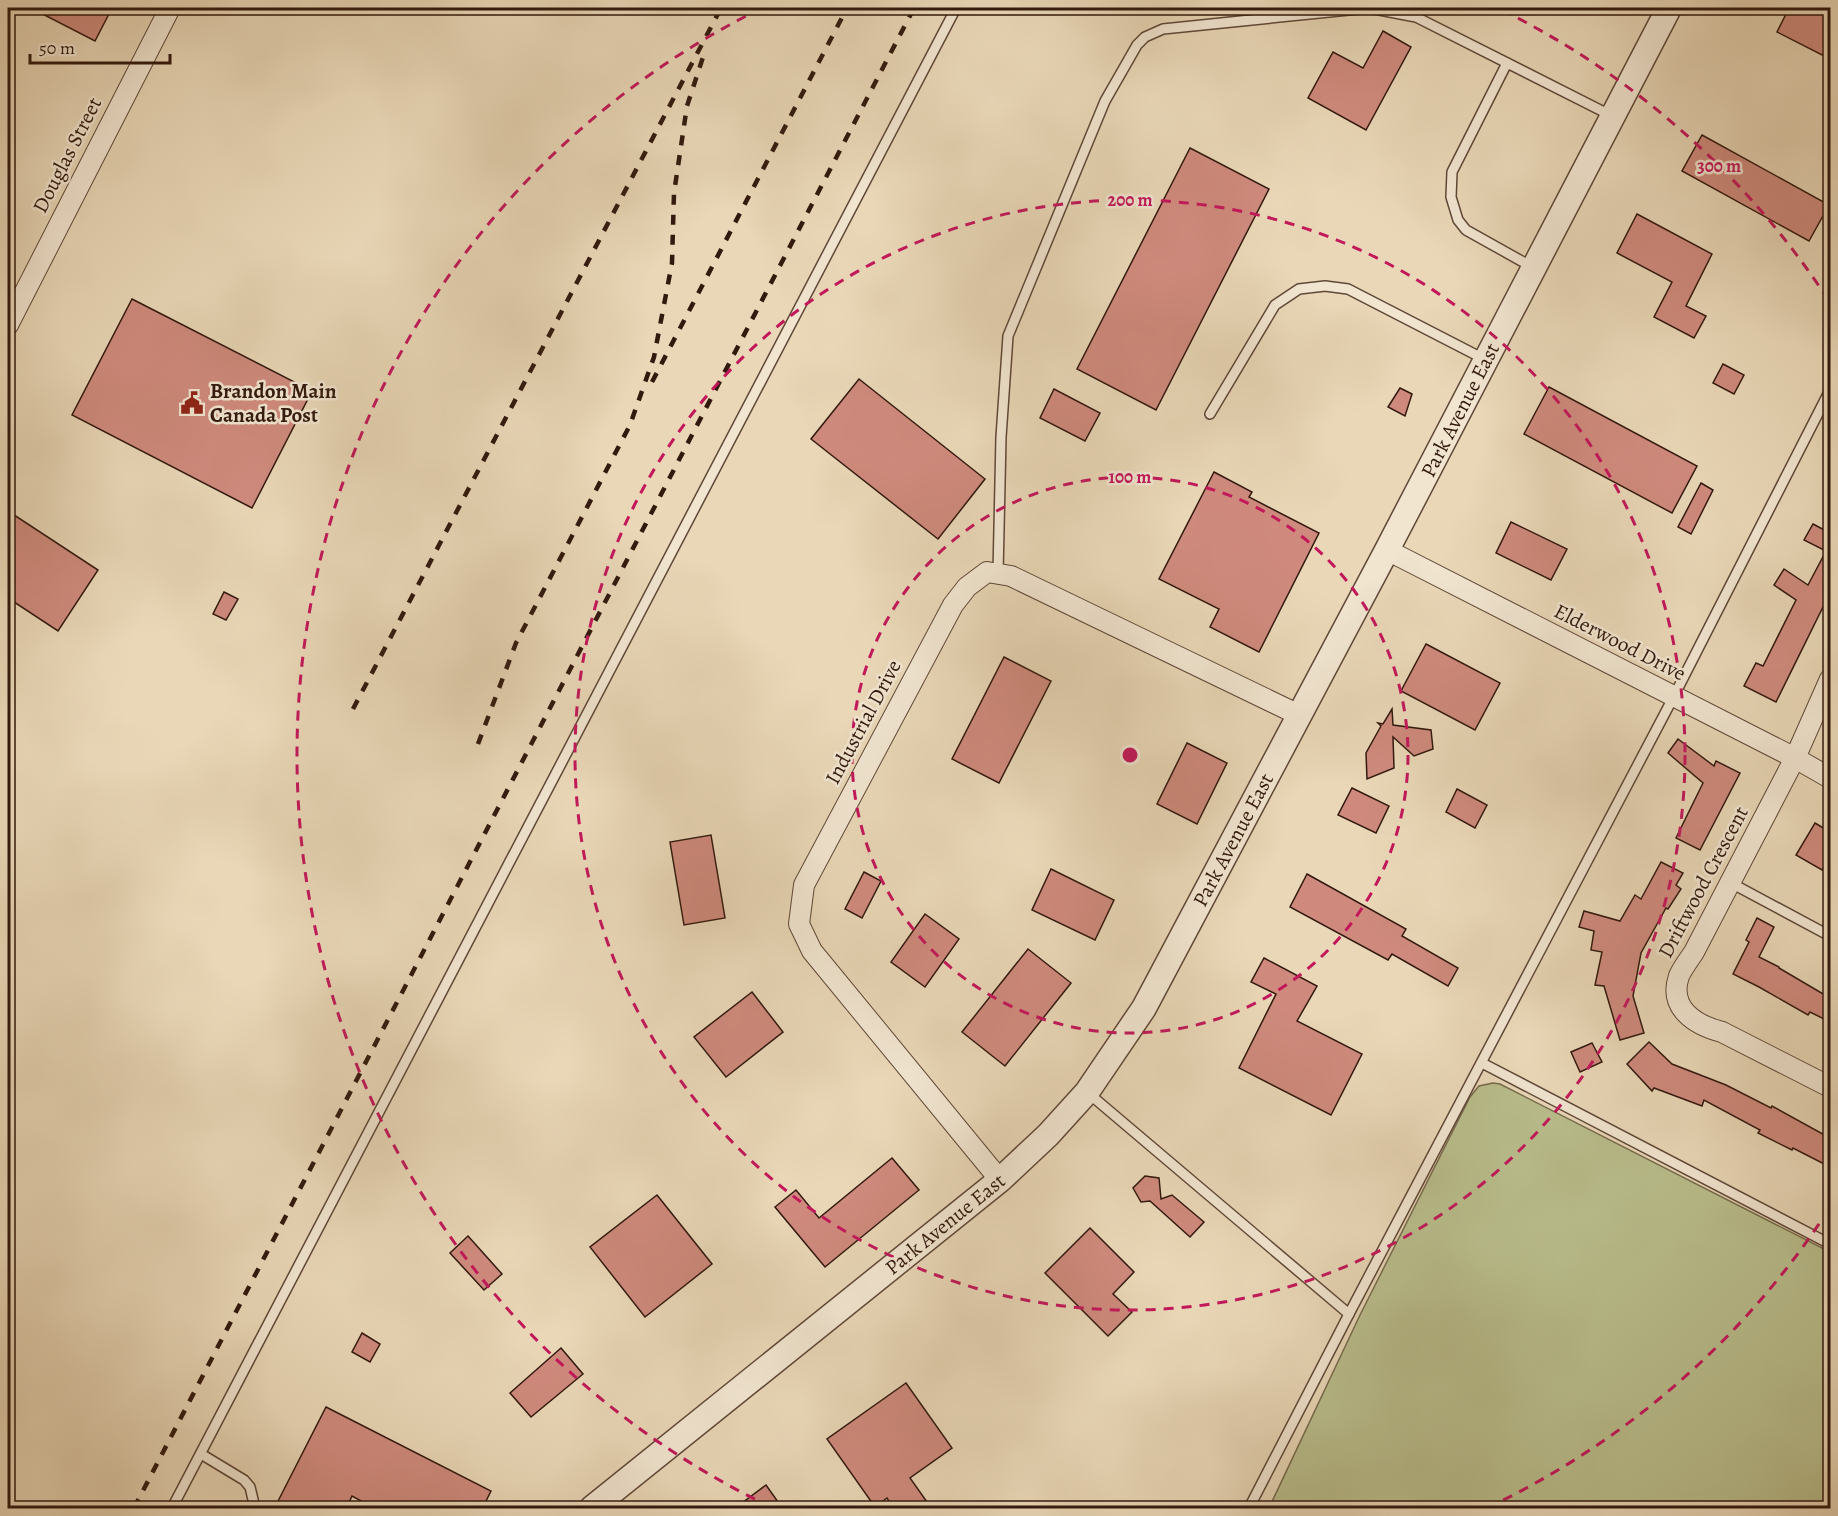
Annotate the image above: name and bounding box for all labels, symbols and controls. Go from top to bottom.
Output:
scale bar [30,27,170,65]
text: 50 m [39,36,75,60]
street label: Douglas Street [26,92,108,218]
text: 300 m [1697,154,1741,178]
text: 200 m [1107,188,1153,212]
street label: Park Avenue East [1414,338,1506,482]
place label: Brandon Main Canada Post [210,377,337,429]
public building icon: Brandon Main Canada Post [179,390,205,416]
text: 100 m [1109,465,1151,489]
street label: Elderwood Drive [1549,597,1691,687]
street label: Industrial Drive [818,655,908,789]
centre of rings [1120,745,1140,765]
street label: Park Avenue East [1186,768,1280,912]
street label: Driftwood Crescent [1651,801,1755,963]
street label: Park Avenue East [879,1167,1011,1281]

